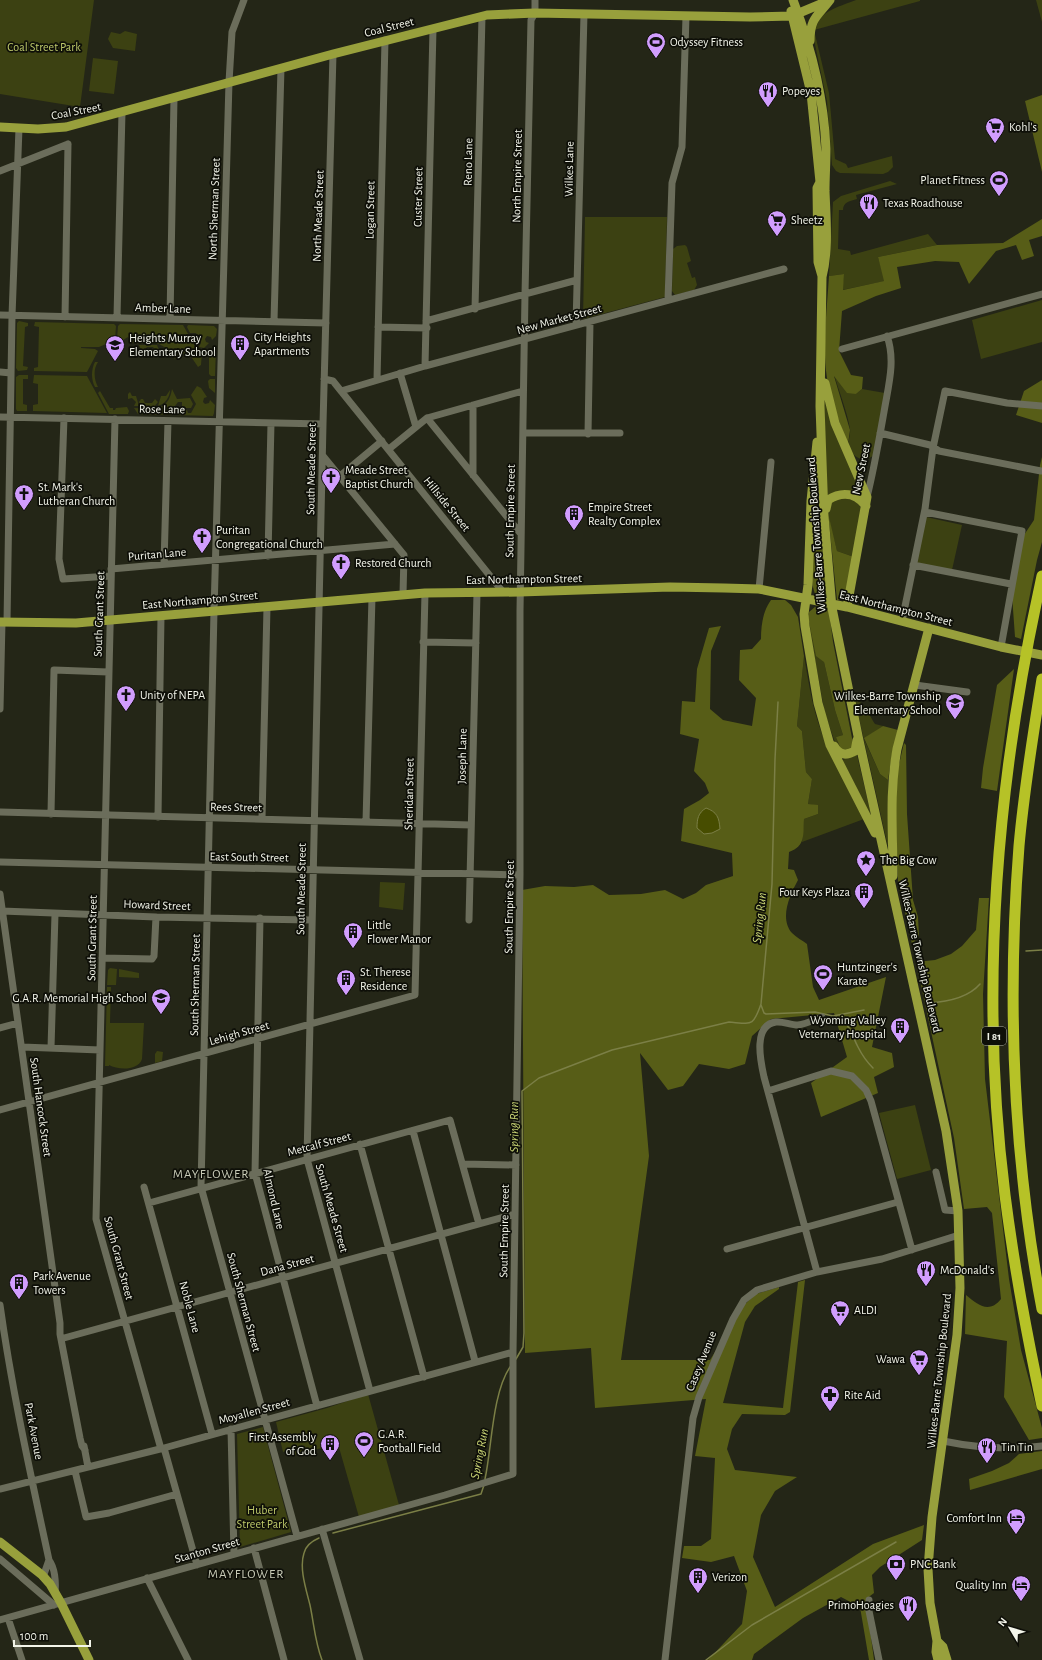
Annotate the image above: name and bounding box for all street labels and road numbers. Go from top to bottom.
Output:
street label: Coal Street [363,15,415,39]
street label: Coal Street [50,100,102,122]
street label: North Empire Street [510,129,524,223]
street label: Reno Lane [462,138,474,186]
street label: Wilkes Lane [563,141,575,197]
street label: North Sherman Street [206,158,222,260]
street label: Custer Street [411,167,425,227]
street label: North Meade Street [310,170,326,262]
street label: Logan Street [363,181,377,239]
street label: Amber Lane [135,301,191,315]
street label: New Market Street [515,302,603,336]
street label: Rose Lane [139,403,185,415]
street label: South Meade Street [304,423,318,515]
street label: New Street [850,442,872,496]
street label: Wilkes-Barre Township Boulevard [805,457,827,613]
street label: South Empire Street [503,464,517,558]
street label: Hillside Street [421,474,473,534]
street label: Puritan Lane [127,545,187,563]
street label: South Grant Street [92,571,107,657]
street label: East Northampton Street [466,572,582,586]
street label: East Northampton Street [838,588,954,628]
street label: East Northampton Street [142,589,258,611]
street label: Joseph Lane [456,728,468,784]
street label: Sheridan Street [402,758,416,830]
street label: Rees Street [210,801,262,813]
street label: South Meade Street [294,843,308,935]
street label: East South Street [209,850,289,864]
street label: South Empire Street [502,860,516,954]
street label: Wilkes-Barre Township Boulevard [897,879,943,1033]
street label: South Grant Street [85,895,99,981]
street label: Howard Street [123,898,191,912]
street label: South Sherman Street [188,934,202,1036]
street label: Lehigh Street [208,1019,271,1047]
road number: I 81 [982,1027,1006,1045]
street label: South Hancock Street [28,1057,54,1157]
street label: Metcalf Street [286,1130,352,1158]
street label: South Meade Street [314,1162,350,1254]
street label: Almond Lane [261,1168,287,1230]
street label: South Empire Street [497,1184,511,1278]
street label: South Grant Street [102,1215,136,1301]
street label: South Sherman Street [225,1251,263,1353]
street label: Dana Street [259,1252,315,1278]
street label: Noble Lane [177,1280,203,1334]
street label: Wilkes-Barre Township Boulevard [925,1293,953,1449]
street label: Casey Avenue [683,1329,719,1393]
street label: Moyallen Street [217,1396,291,1427]
street label: Park Avenue [23,1402,45,1460]
street label: Stanton Street [173,1535,241,1565]

